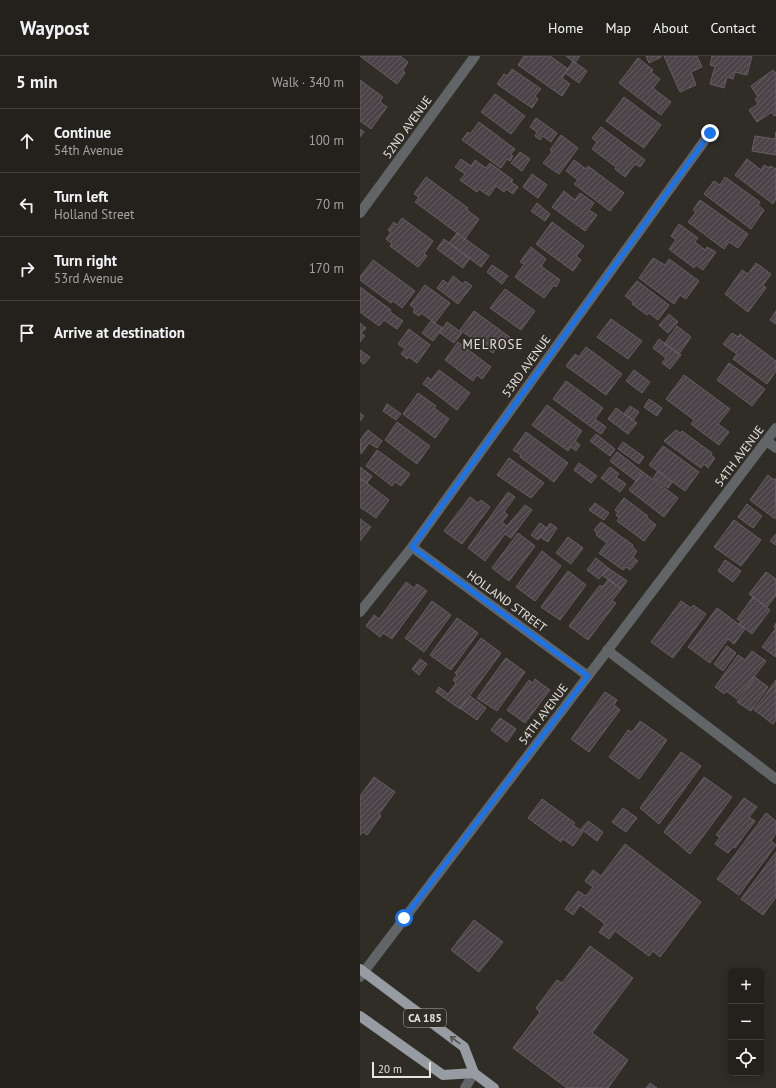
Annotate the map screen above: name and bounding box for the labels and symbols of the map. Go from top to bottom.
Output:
street label: 52ND AVENUE [379,93,435,161]
route end [701,124,719,142]
street label: 53RD AVENUE [498,332,554,400]
district label: MELROSE [463,336,523,353]
street label: 54TH AVENUE [711,422,767,490]
street label: HOLLAND STREET [464,567,550,635]
street label: 54TH AVENUE [515,680,571,748]
route start [395,909,413,927]
road number: CA 185 [404,1009,446,1027]
one-way arrow [449,1036,460,1045]
scale bar [372,1060,431,1079]

